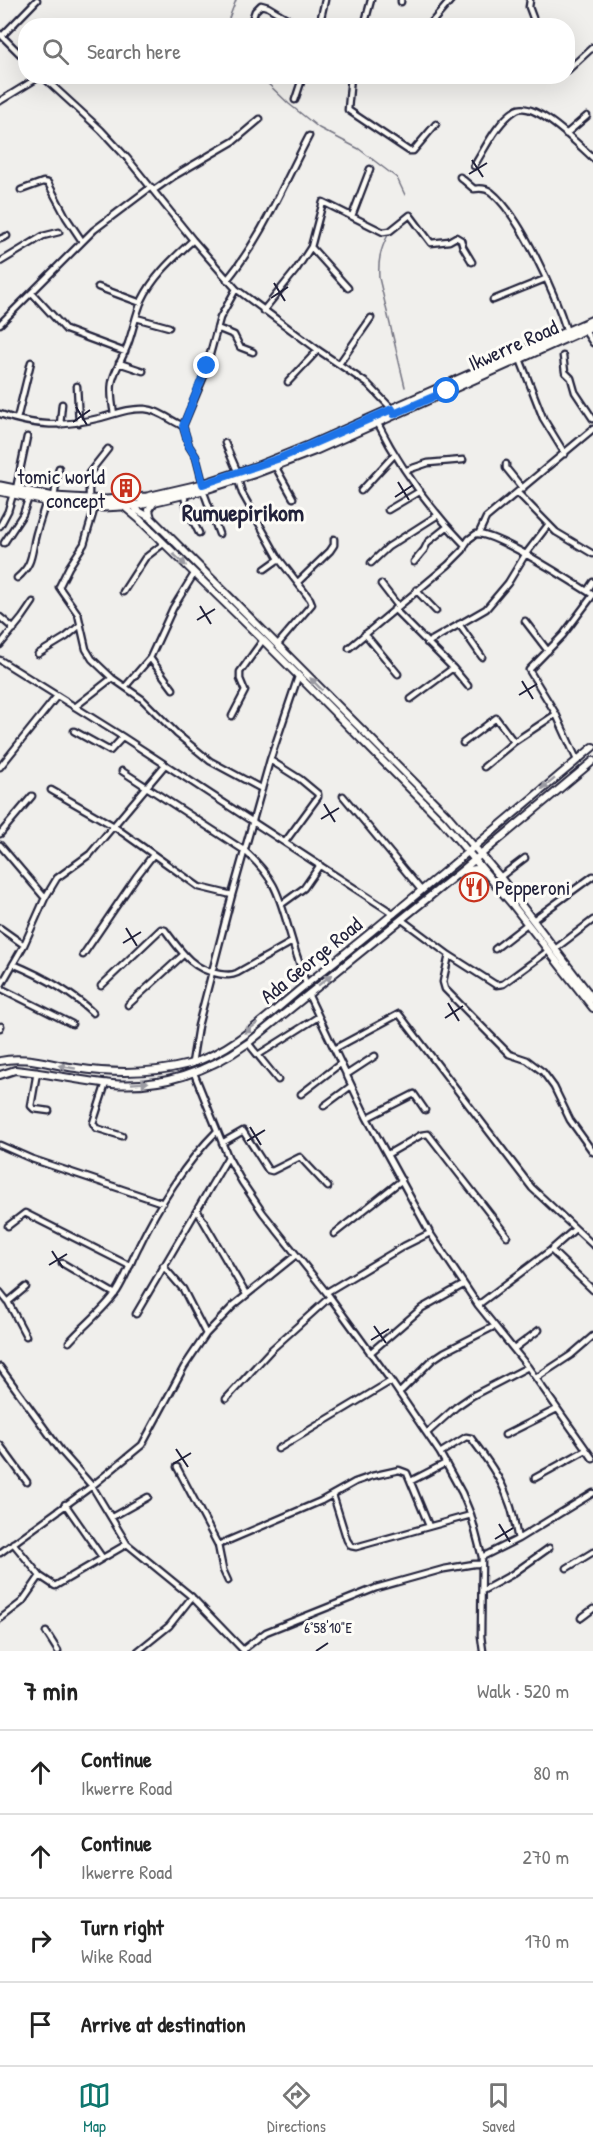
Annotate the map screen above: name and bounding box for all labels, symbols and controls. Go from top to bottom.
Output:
search box [18,18,575,84]
icon: search [39,35,72,68]
text: Search here [87,36,181,66]
street label: Ikwerre Road [463,312,563,378]
route end [193,352,219,378]
route start [433,377,459,403]
place label: tomic world concept [17,462,106,515]
building icon: tomic world concept [110,472,142,504]
district label: Rumuepirikom [182,496,304,529]
one-way arrow [173,553,187,567]
one-way arrow [310,678,324,692]
one-way arrow [540,778,556,791]
restaurant icon: Pepperoni [458,871,490,903]
place label: Pepperoni [495,873,571,902]
street label: Ada George Road [254,910,368,1010]
one-way arrow [317,974,333,987]
one-way arrow [244,1022,259,1034]
one-way arrow [58,1062,77,1071]
one-way arrow [131,1078,150,1088]
text: 6°58'10"E [304,1617,352,1638]
text: 7 min [24,1673,78,1708]
text: Walk · 520 m [477,1677,569,1704]
text: Continue [81,1744,152,1774]
icon: ahead [24,1756,57,1789]
text: 80 m [533,1759,569,1786]
text: Ikwerre Road [81,1774,172,1801]
text: Continue [81,1828,152,1858]
icon: ahead [24,1840,57,1873]
text: 270 m [523,1843,569,1870]
text: Ikwerre Road [81,1858,172,1885]
text: Turn right [81,1912,164,1942]
icon: right [24,1924,57,1957]
text: 170 m [525,1927,569,1954]
text: Wike Road [81,1942,151,1969]
icon: arrive [24,2008,57,2041]
text: Arrive at destination [81,2009,246,2039]
tab: Map [78,2079,111,2137]
tab: Directions [267,2079,326,2137]
tab: Saved [482,2079,515,2137]

